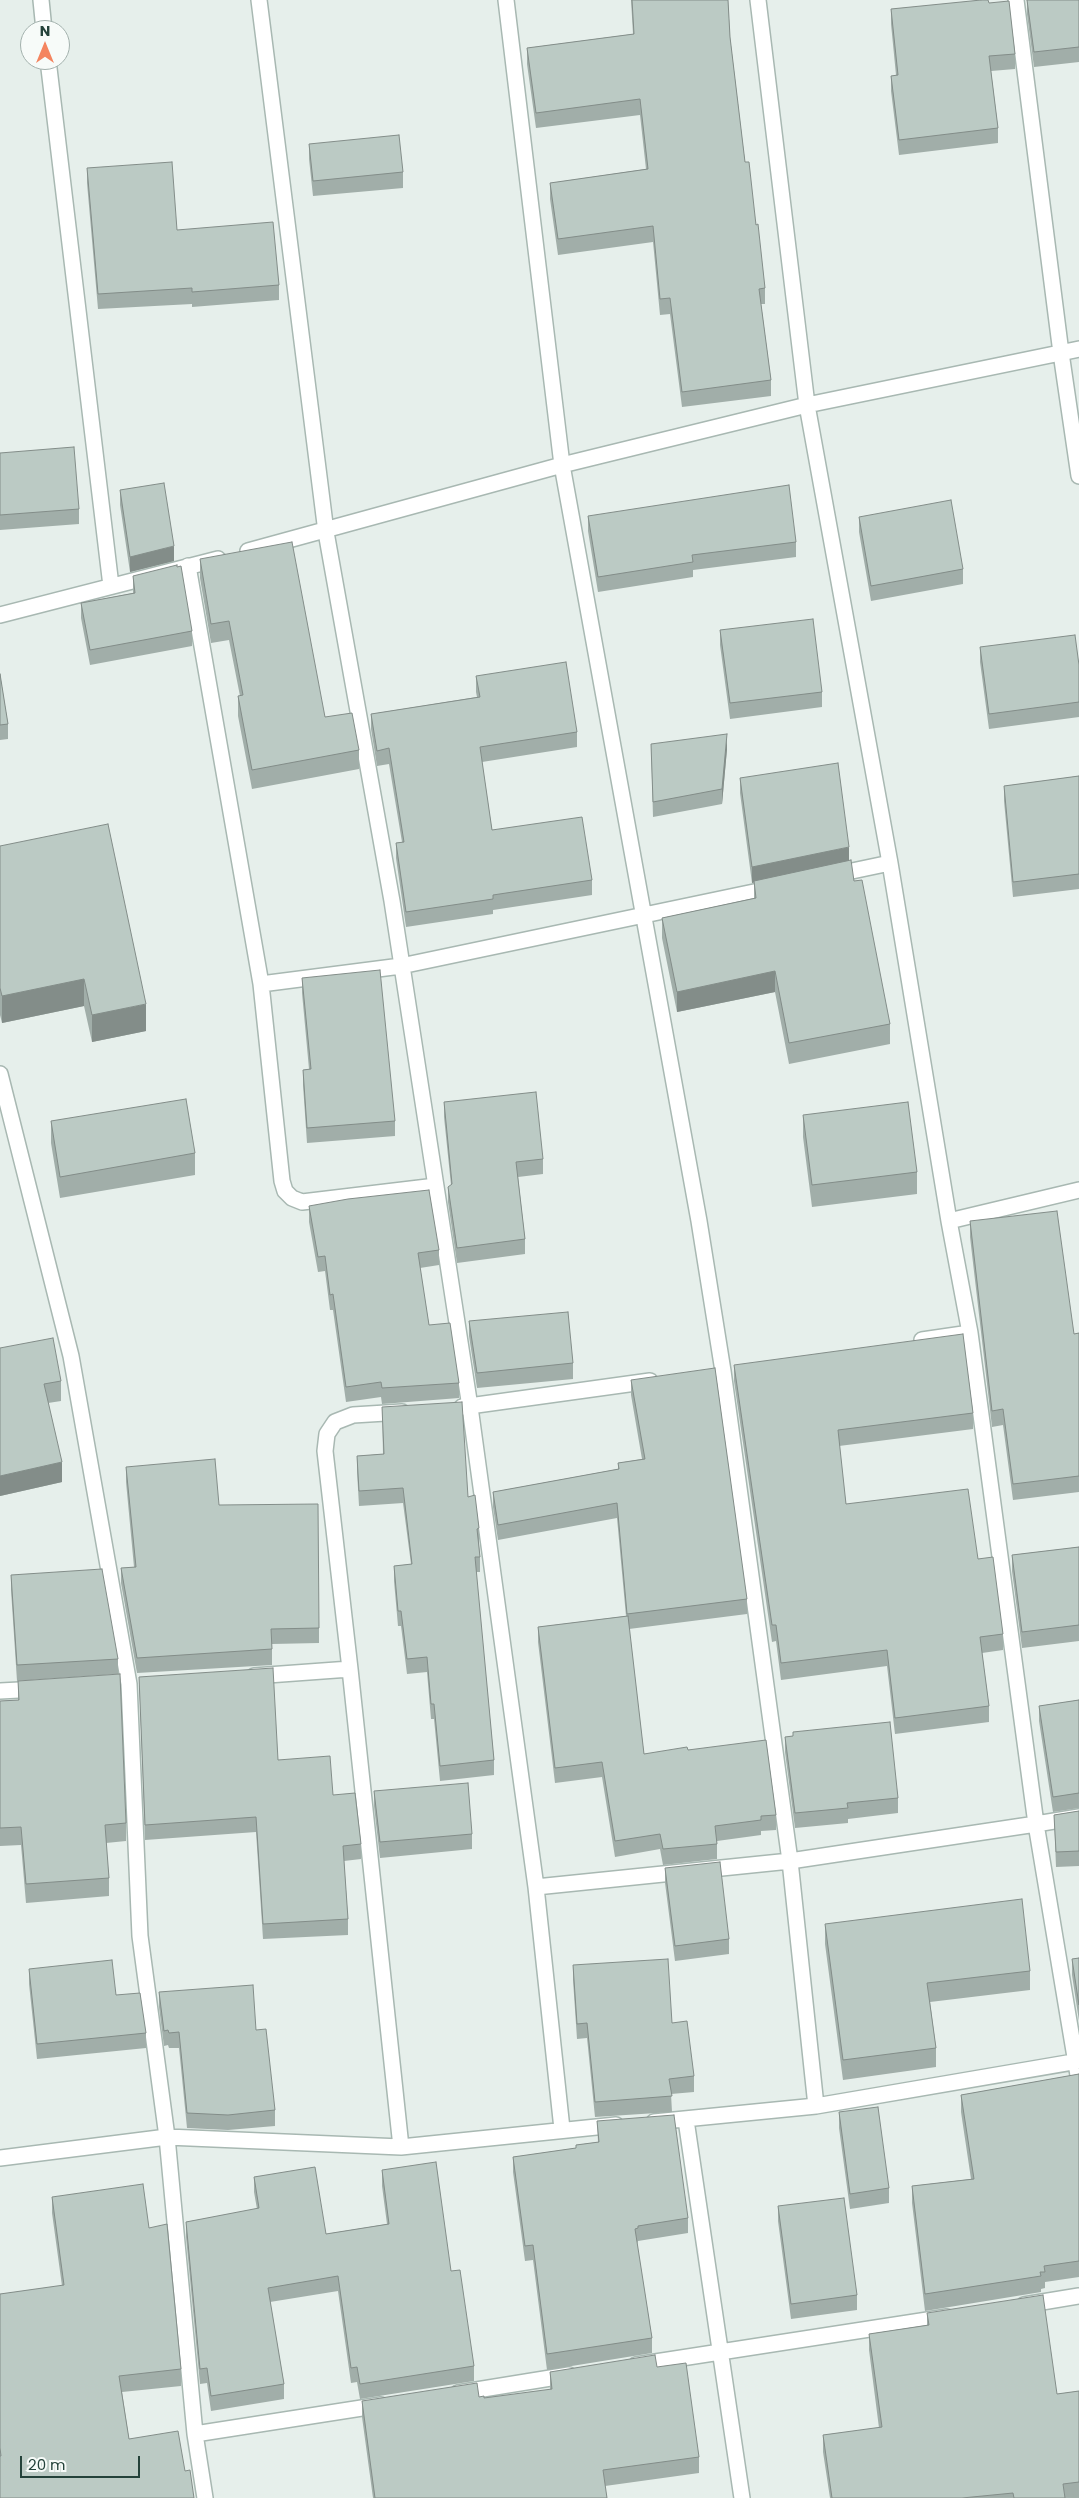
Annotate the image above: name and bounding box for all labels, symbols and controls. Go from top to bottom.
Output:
north arrow [20,20,70,70]
text: N [40,21,50,41]
scale bar [22,2446,142,2478]
text: 20 m [28,2454,66,2475]

